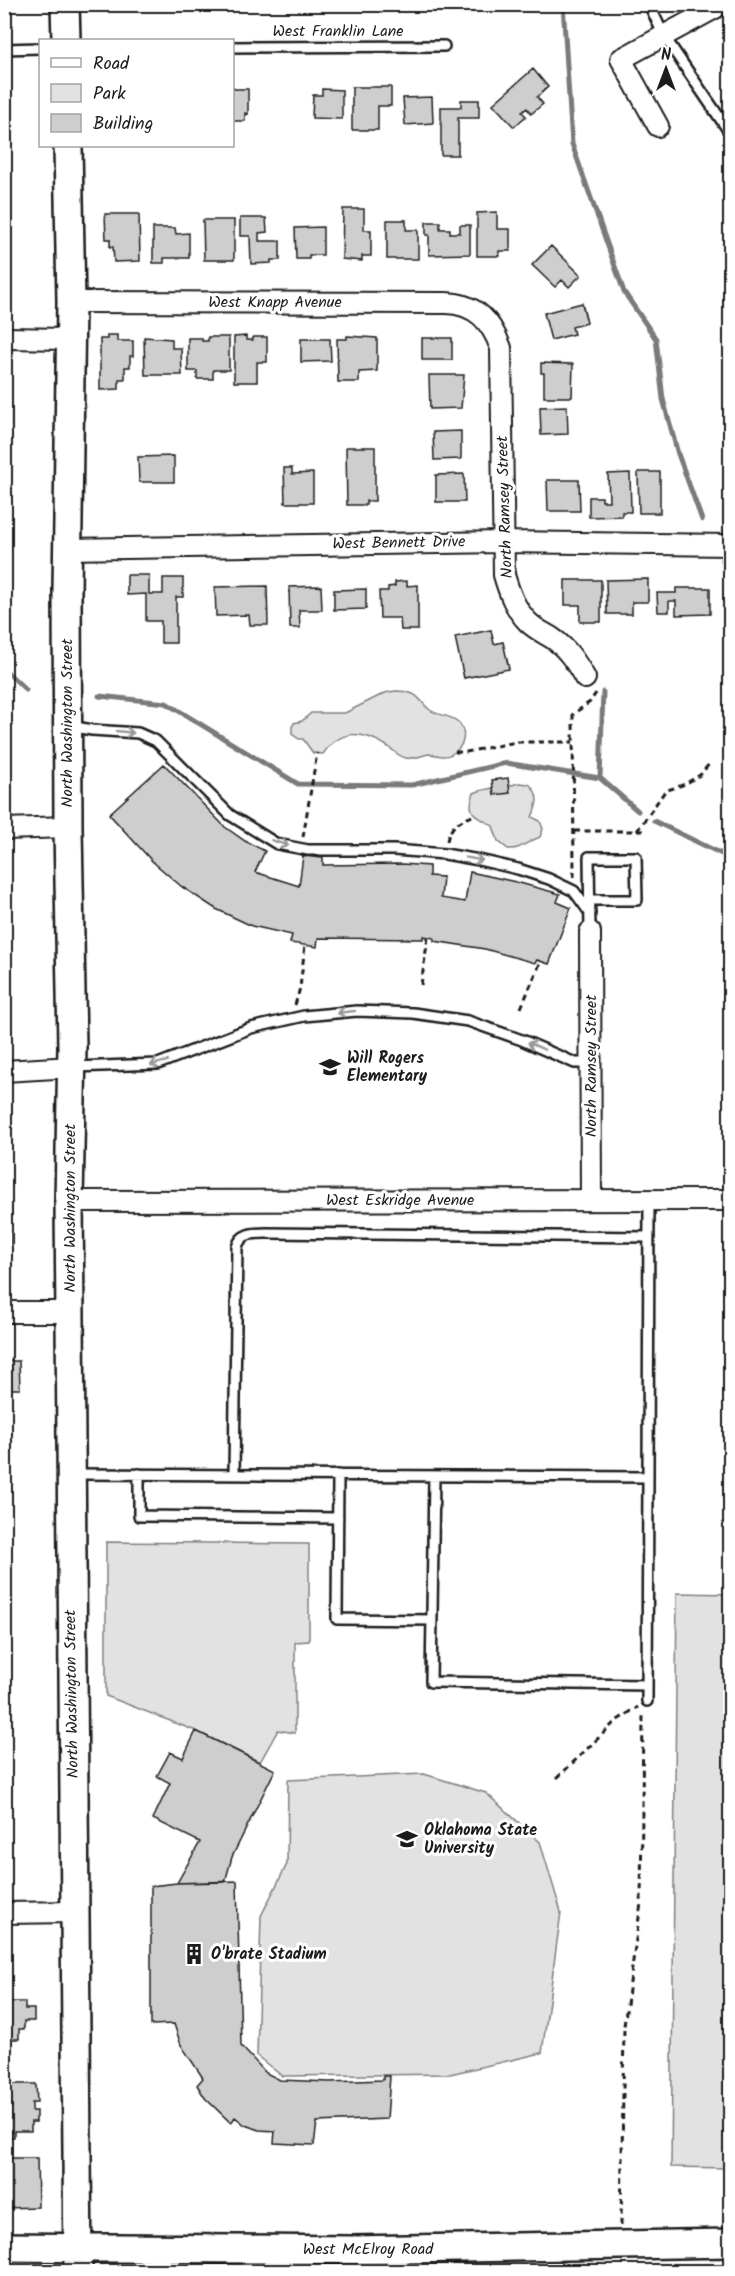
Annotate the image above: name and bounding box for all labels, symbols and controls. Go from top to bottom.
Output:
street label: West Franklin Lane [273,19,403,44]
legend [39,39,234,147]
north arrow [636,39,696,99]
text: N [661,43,671,68]
text: Road [93,50,130,79]
text: Park [93,80,126,109]
text: Building [93,110,153,139]
street label: West Knapp Avenue [208,290,342,315]
street label: North Ramsey Street [490,434,520,579]
street label: West Bennett Drive [332,529,466,557]
street label: North Washington Street [55,638,80,807]
one-way arrow [115,727,135,738]
one-way arrow [270,838,289,849]
one-way arrow [463,854,483,865]
street label: North Ramsey Street [579,994,604,1137]
one-way arrow [337,1007,357,1018]
one-way arrow [528,1040,546,1051]
place label: Will Rogers Elementary [347,1046,428,1089]
school or university icon: Will Rogers Elementary [318,1055,342,1079]
one-way arrow [150,1057,169,1069]
street label: North Washington Street [58,1123,83,1292]
street label: West Eskridge Avenue [326,1188,474,1213]
street label: North Washington Street [58,1609,86,1779]
place label: Oklahoma State University [424,1818,537,1861]
school or university icon: Oklahoma State University [395,1827,419,1851]
building icon: O'brate Stadium [182,1942,206,1966]
place label: O'brate Stadium [211,1942,327,1967]
street label: West McElroy Road [303,2237,434,2262]

